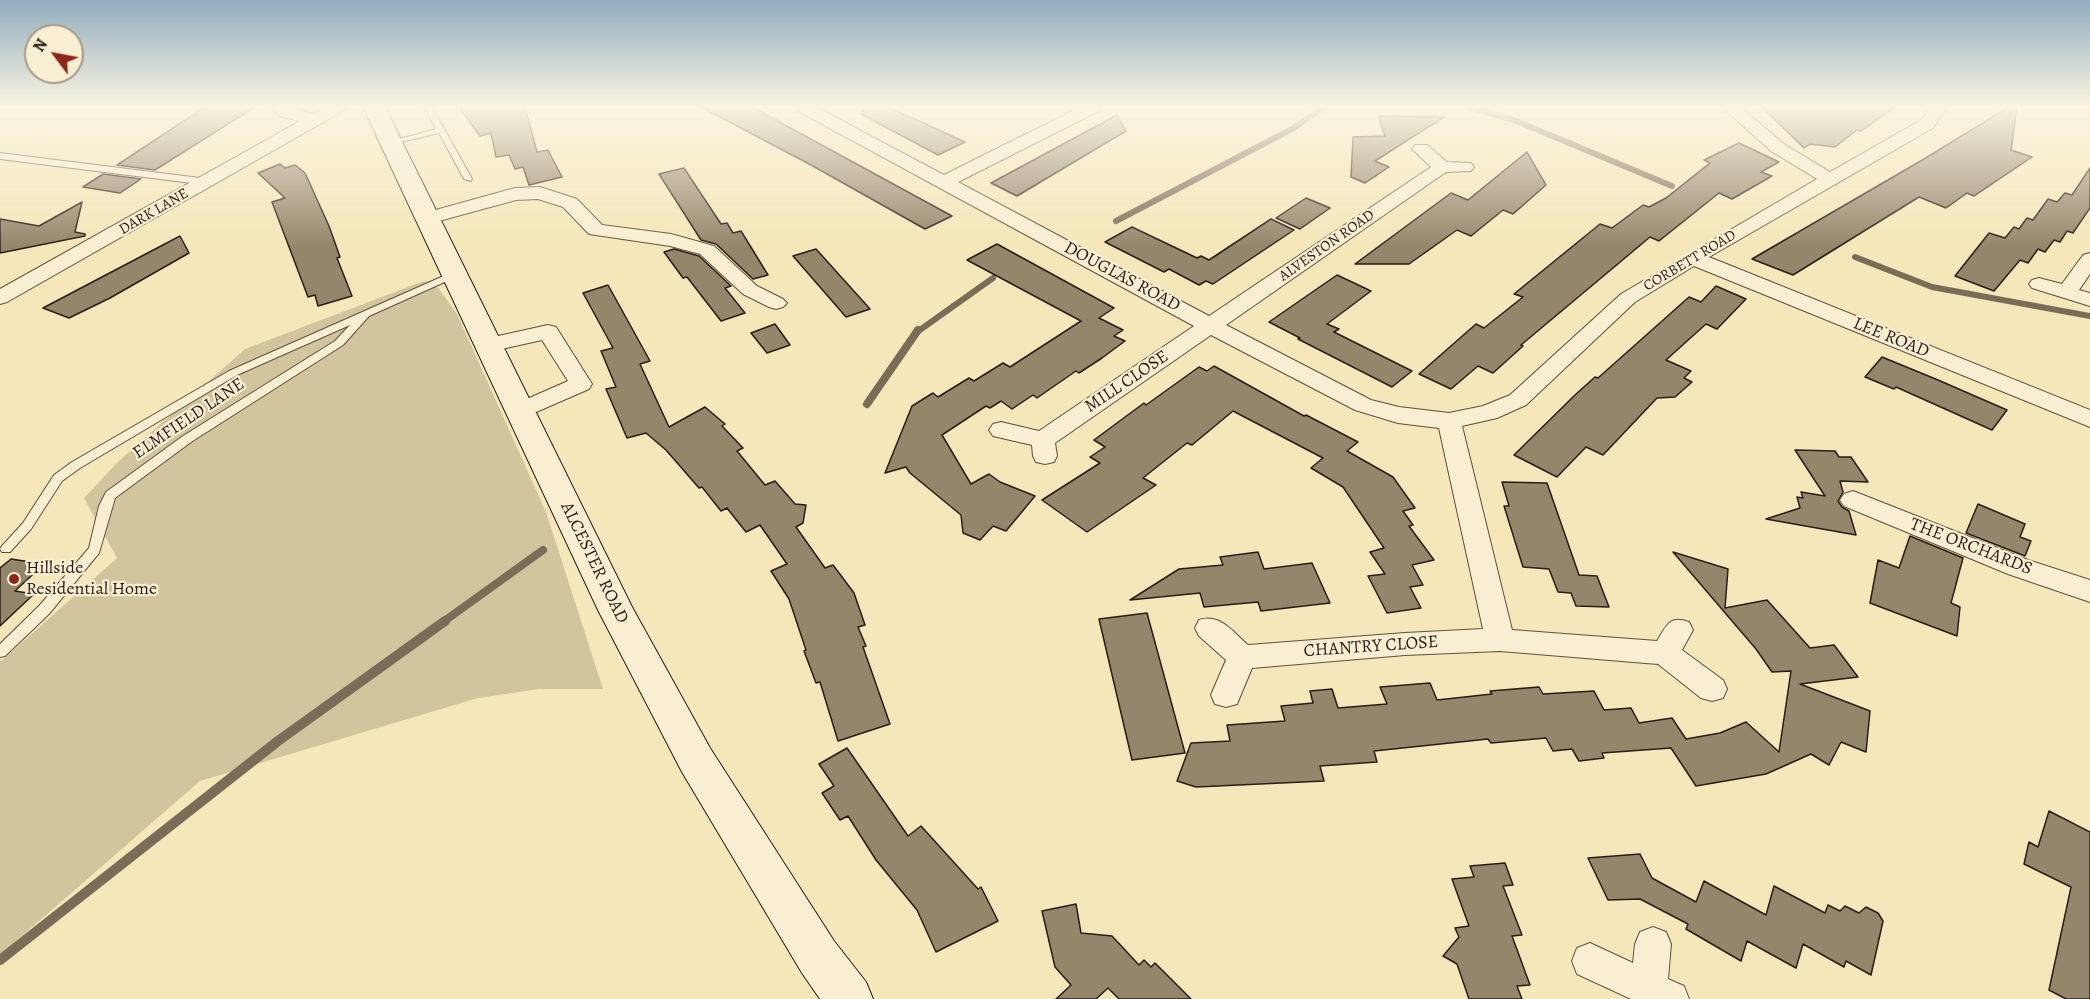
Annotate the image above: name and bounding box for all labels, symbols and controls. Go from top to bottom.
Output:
north arrow [24,24,84,84]
text: N [28,35,53,56]
street label: DARK LANE [116,185,192,239]
street label: ALVESTON ROAD [1276,206,1378,286]
street label: CORBETT ROAD [1641,226,1739,296]
street label: DOUGLAS ROAD [1060,237,1184,317]
street label: LEE ROAD [1850,313,1932,363]
street label: MILL CLOSE [1081,346,1173,418]
street label: ELMFIELD LANE [129,374,249,464]
street label: ALCESTER ROAD [555,499,633,627]
street label: THE ORCHARDS [1907,514,2035,580]
place label: Hillside Residential Home [26,558,157,600]
marker: Hillside Residential Home [7,572,21,586]
street label: CHANTRY CLOSE [1303,632,1439,662]

